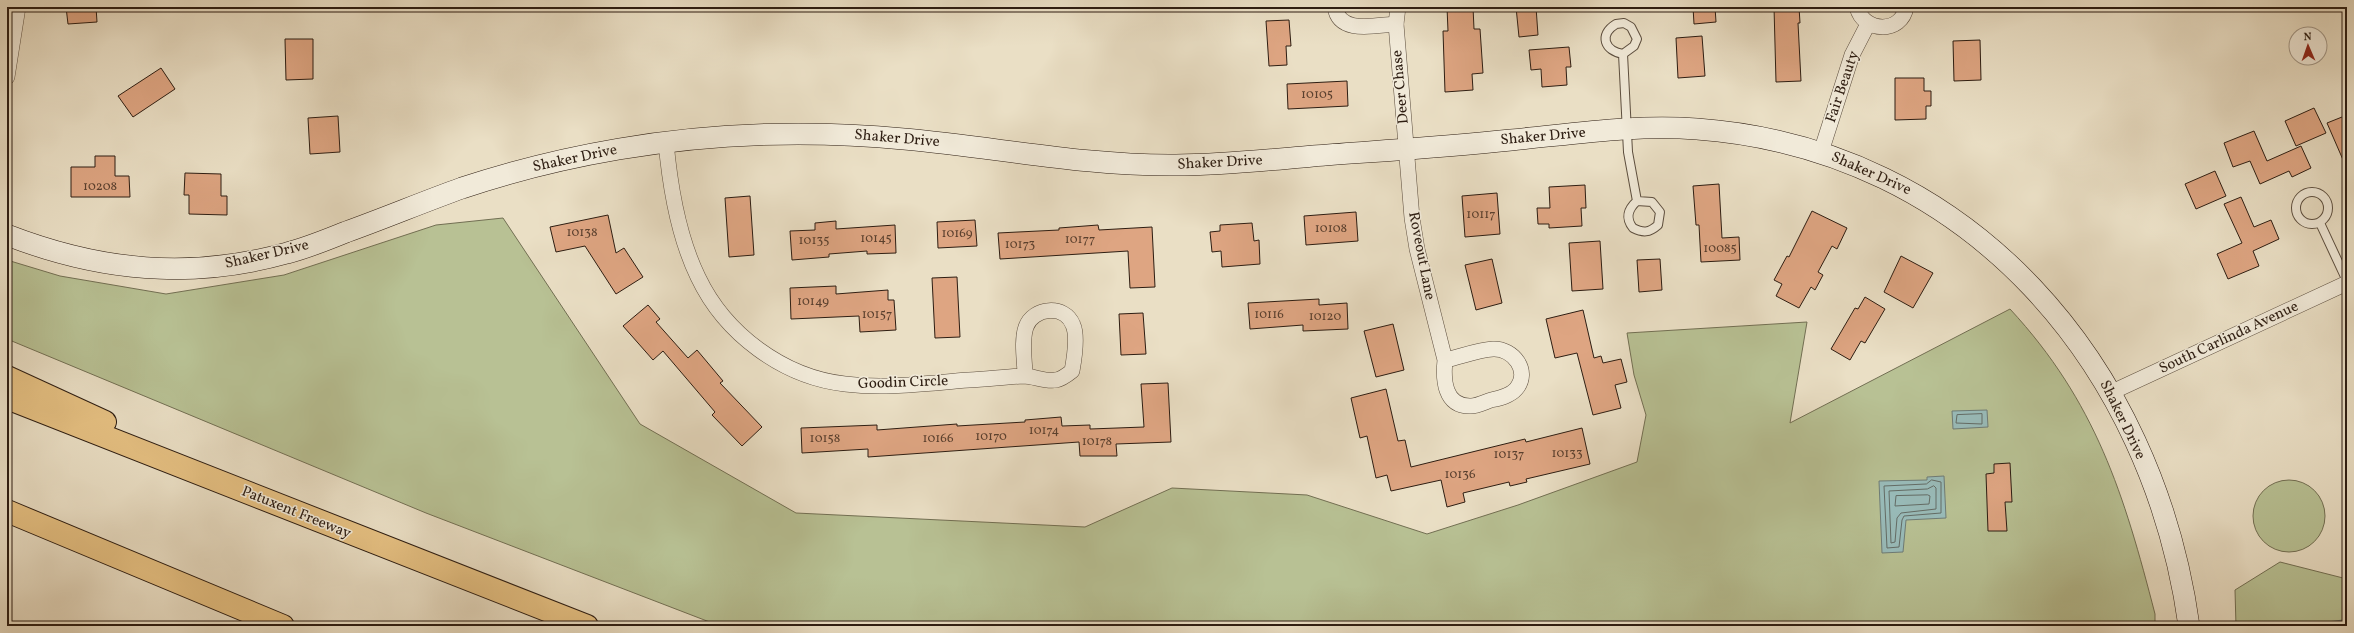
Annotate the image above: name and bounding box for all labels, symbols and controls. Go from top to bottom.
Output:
north arrow [2288,26,2328,66]
text: N [2303,30,2312,45]
street label: Fair Beauty [1821,48,1865,126]
street label: Deer Chase [1387,49,1415,125]
house number: 10105 [1301,86,1333,104]
street label: Shaker Drive [1499,123,1587,151]
street label: Shaker Drive [853,125,941,153]
street label: Shaker Drive [531,140,619,178]
street label: Shaker Drive [1828,147,1914,201]
street label: Shaker Drive [1177,150,1263,176]
house number: 10208 [83,178,117,196]
house number: 10117 [1466,206,1496,224]
street label: Roveout Lane [1402,210,1440,302]
house number: 10108 [1315,220,1347,238]
house number: 10138 [566,224,598,242]
house number: 10169 [941,225,973,243]
house number: 10145 [860,230,892,248]
house number: 10177 [1065,231,1095,249]
house number: 10135 [799,232,829,250]
street label: Shaker Drive [223,235,311,275]
house number: 10173 [1005,236,1036,254]
house number: 10085 [1703,240,1737,258]
house number: 10149 [797,293,829,311]
street label: South Carlinda Avenue [2156,296,2302,380]
house number: 10157 [862,306,892,324]
house number: 10116 [1254,306,1284,324]
house number: 10120 [1309,308,1341,326]
street label: Goodin Circle [857,371,949,395]
street label: Shaker Drive [2094,377,2150,463]
house number: 10174 [1029,422,1060,440]
house number: 10170 [975,428,1007,446]
house number: 10158 [810,430,840,448]
house number: 10166 [922,430,954,448]
house number: 10178 [1082,433,1112,451]
house number: 10133 [1551,445,1583,463]
house number: 10137 [1494,446,1524,464]
house number: 10136 [1444,466,1476,484]
street label: Patuxent Freeway [238,481,354,545]

